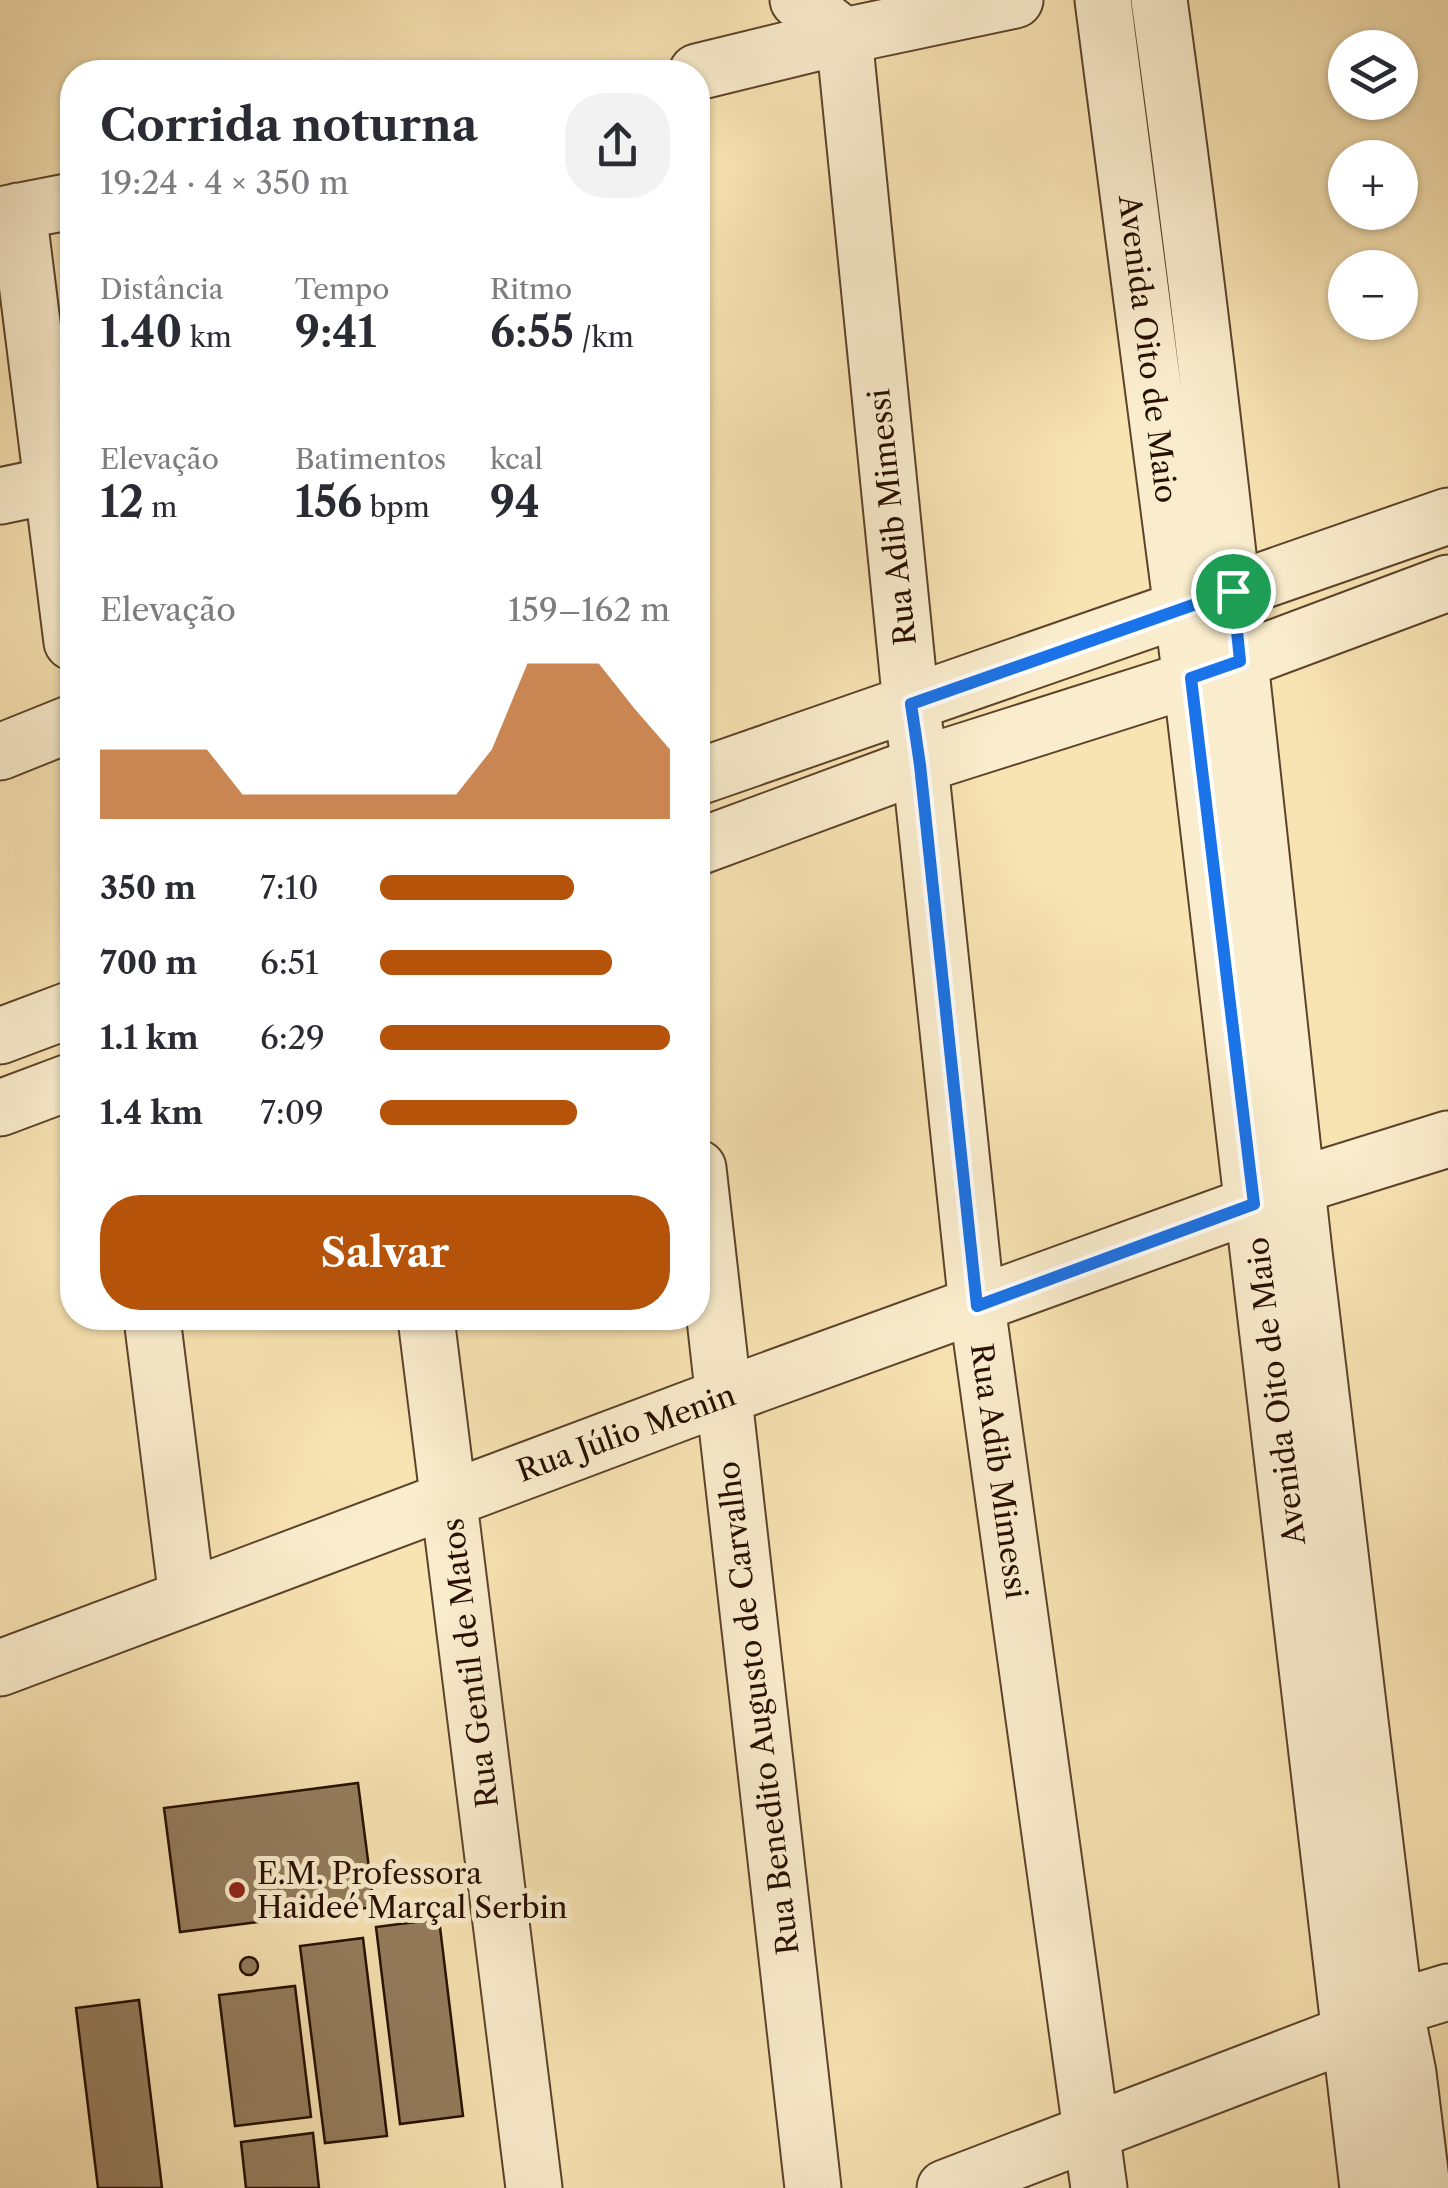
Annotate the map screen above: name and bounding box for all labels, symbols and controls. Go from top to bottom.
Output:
map controls [1328,30,1418,340]
button: layers [1328,30,1418,120]
button: share [565,93,670,198]
text: Corrida noturna [100,97,478,153]
button: + [1328,140,1418,230]
text: 19:24 · 4 × 350 m [100,163,349,202]
street label: Avenida Oito de Maio [1111,192,1185,505]
button: − [1328,250,1418,340]
text: Distância [100,272,223,306]
text: Tempo [295,272,389,306]
text: Ritmo [490,272,572,306]
text: 1.40 [100,306,182,358]
text: 9:41 [295,306,376,358]
text: 6:55 [490,306,574,358]
text: km [182,320,232,354]
text: /km [574,320,634,354]
street label: Rua Adib Mimessi [860,387,924,647]
text: Elevação [100,442,219,476]
text: Batimentos [295,442,446,476]
text: kcal [490,442,543,476]
text: 12 [100,476,144,528]
text: 156 [295,476,362,528]
text: 94 [490,476,540,528]
text: m [144,490,177,524]
text: bpm [362,490,430,524]
pin [1191,549,1276,634]
icon: arrive [1206,564,1261,619]
text: Elevação [100,590,236,629]
text: 159–162 m [508,590,670,629]
text: 350 m [100,868,196,907]
text: 7:10 [260,868,318,907]
text: 700 m [100,943,197,982]
text: 6:51 [260,943,319,982]
text: 1.1 km [100,1018,199,1057]
text: 6:29 [260,1018,325,1057]
text: 1.4 km [100,1093,203,1132]
text: 7:09 [260,1093,324,1132]
button: Salvar [100,1195,670,1310]
street label: Avenida Oito de Maio [1239,1235,1313,1548]
street label: Rua Adib Mimessi [963,1341,1035,1601]
street label: Rua Júlio Menin [512,1376,740,1490]
street label: Rua Benedito Augusto de Carvalho [709,1459,807,1957]
street label: Rua Gentil de Matos [434,1516,506,1810]
place label: E.M. Professora Haideé Marçal Serbin [257,1855,568,1926]
marker: E.M. Professora Haideé Marçal Serbin [226,1879,248,1901]

